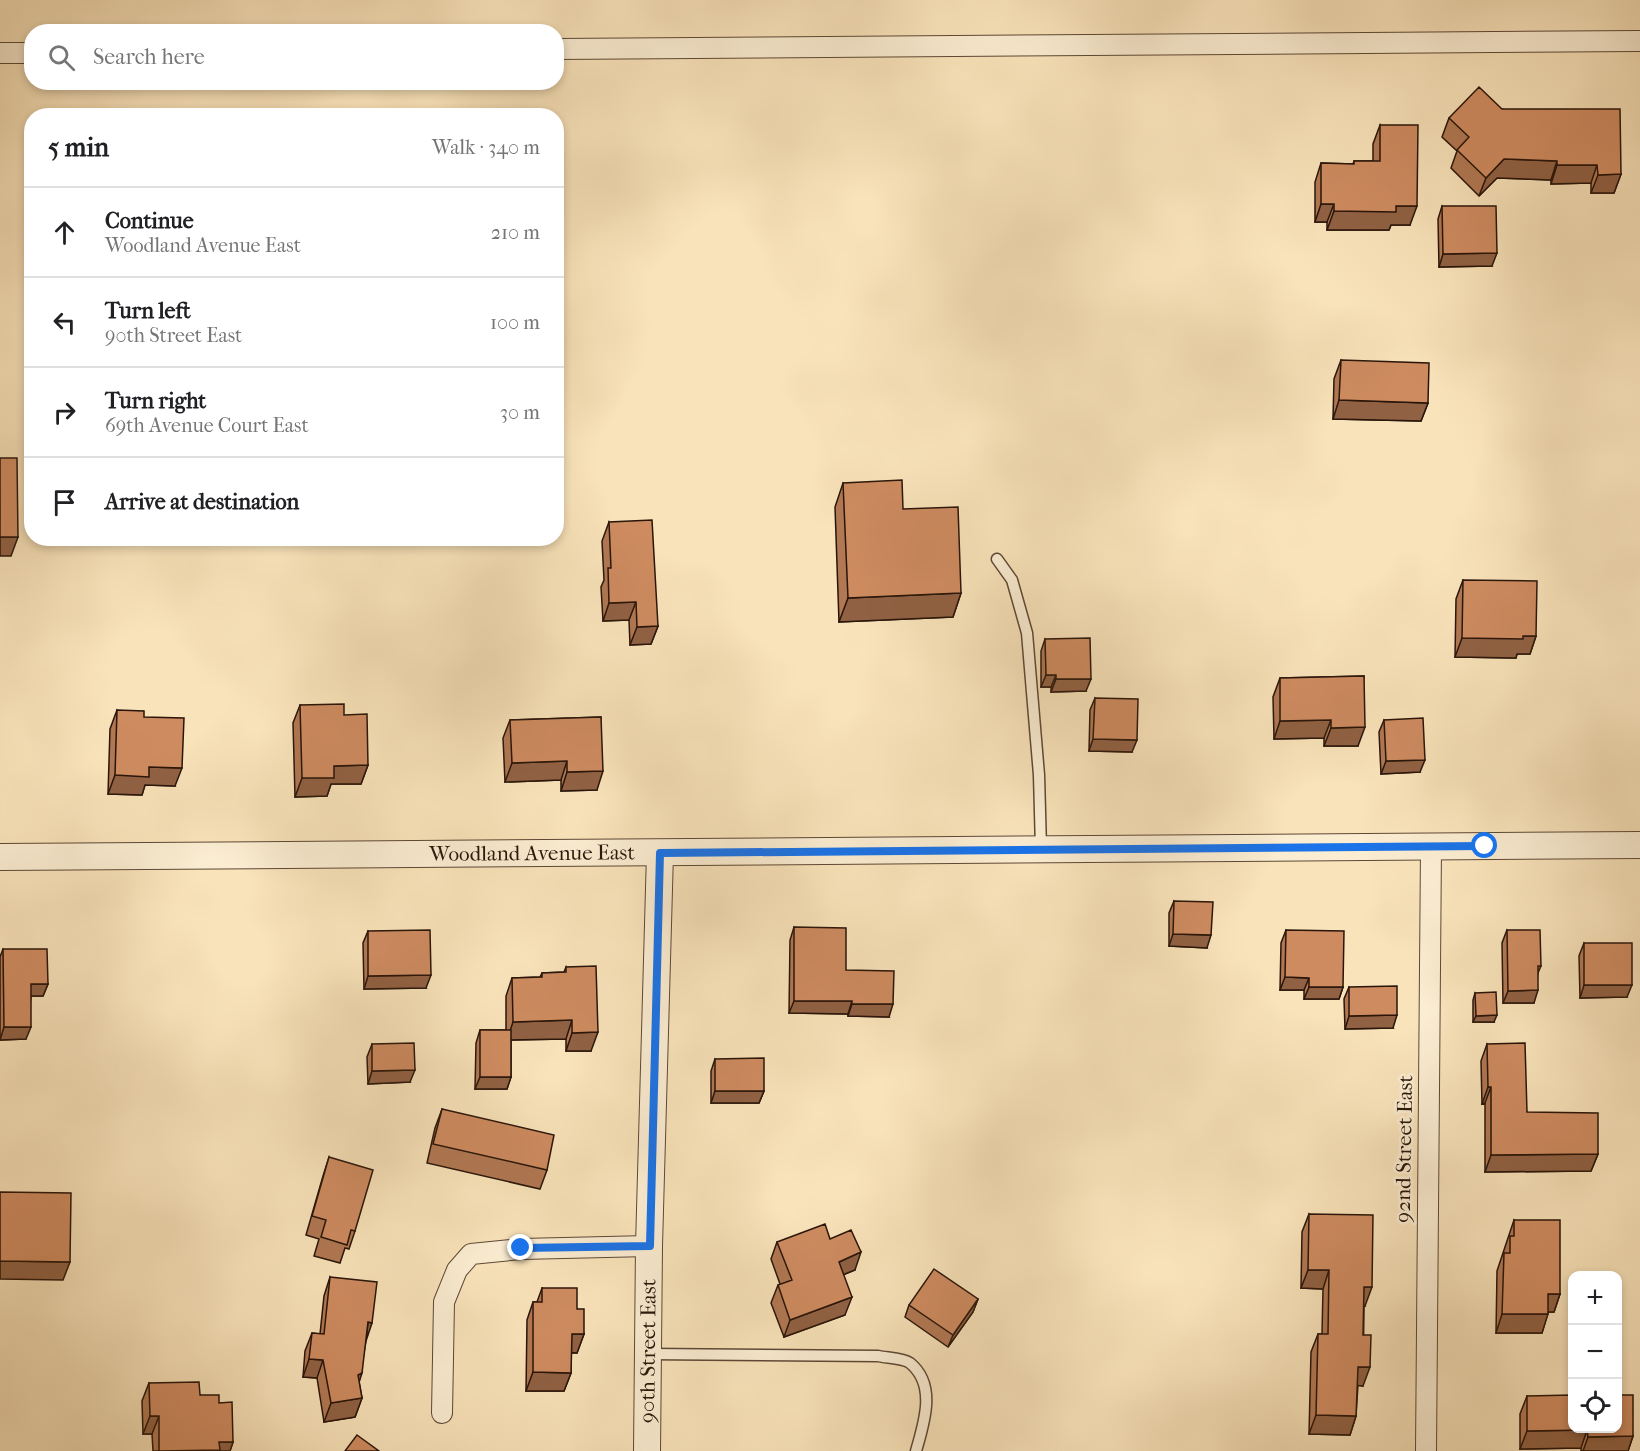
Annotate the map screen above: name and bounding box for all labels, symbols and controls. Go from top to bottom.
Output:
search box [24,24,564,90]
icon: search [45,41,78,74]
text: Search here [93,44,205,70]
text: 5 min [48,132,109,163]
text: Walk · 340 m [432,136,540,159]
text: Continue [105,208,194,234]
icon: ahead [48,216,81,249]
text: 210 m [491,221,540,244]
text: Woodland Avenue East [105,234,301,257]
text: Turn left [105,298,191,324]
icon: left [48,306,81,339]
text: 100 m [490,311,540,334]
text: 90th Street East [105,324,242,347]
text: Turn right [105,388,206,414]
icon: right [48,396,81,429]
text: 30 m [500,401,540,424]
text: 69th Avenue Court East [105,414,309,437]
icon: arrive [48,486,81,519]
text: Arrive at destination [105,489,299,515]
route start [1471,832,1497,858]
street label: Woodland Avenue East [428,840,635,866]
street label: 92nd Street East [1391,1075,1417,1223]
route end [507,1234,533,1260]
map controls [1568,1271,1622,1433]
button: + [1568,1271,1622,1325]
street label: 90th Street East [635,1278,661,1423]
button: − [1568,1325,1622,1379]
button: locate [1568,1379,1622,1433]

